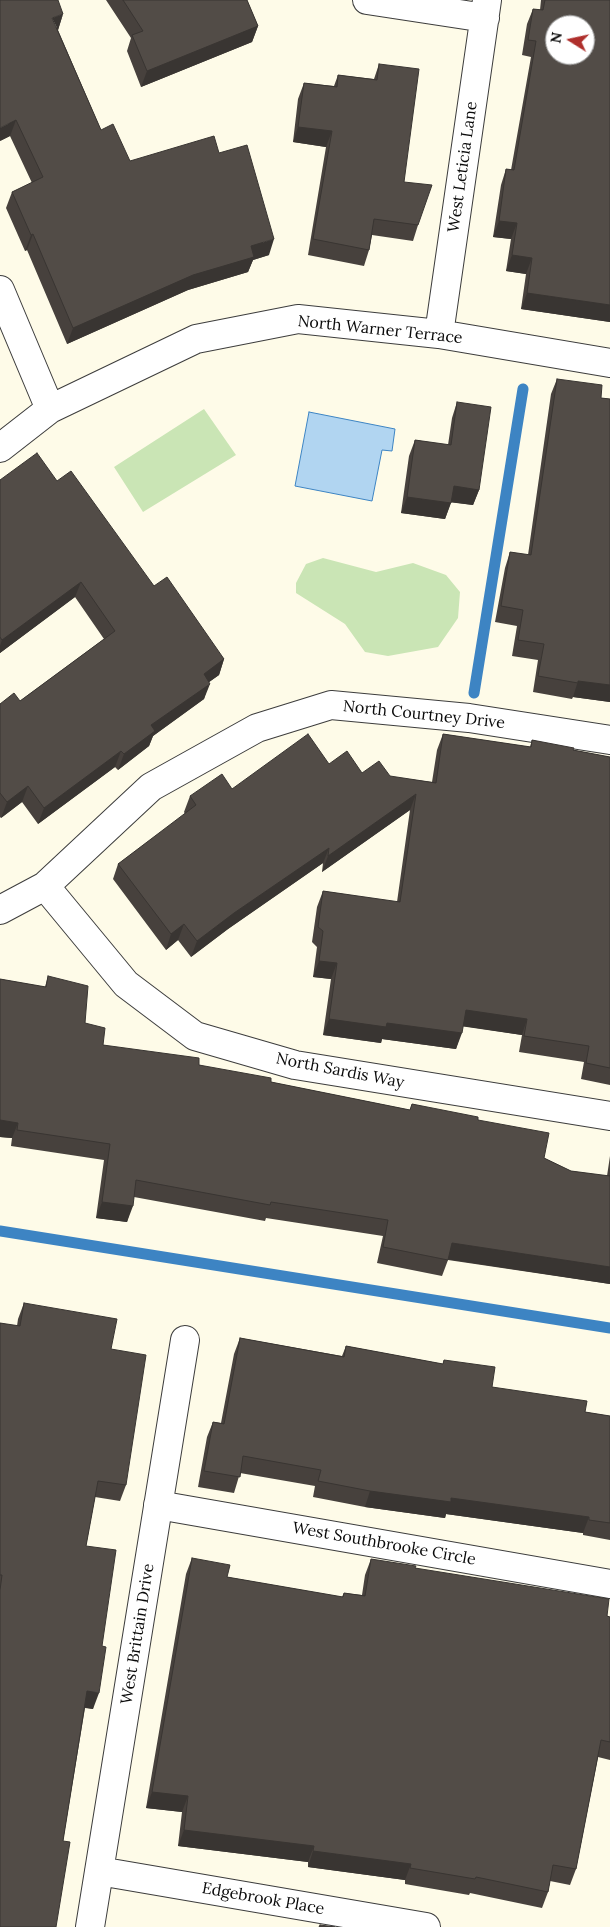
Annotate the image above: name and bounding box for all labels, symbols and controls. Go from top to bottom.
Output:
north arrow [545,15,595,65]
text: N [546,31,566,44]
street label: West Leticia Lane [444,100,482,234]
street label: North Warner Terrace [297,312,463,348]
street label: North Courtney Drive [342,697,506,733]
street label: North Sardis Way [274,1049,406,1093]
street label: West Southbrooke Circle [291,1518,477,1570]
street label: West Brittain Drive [117,1562,159,1706]
street label: Edgebrook Place [200,1879,326,1919]

